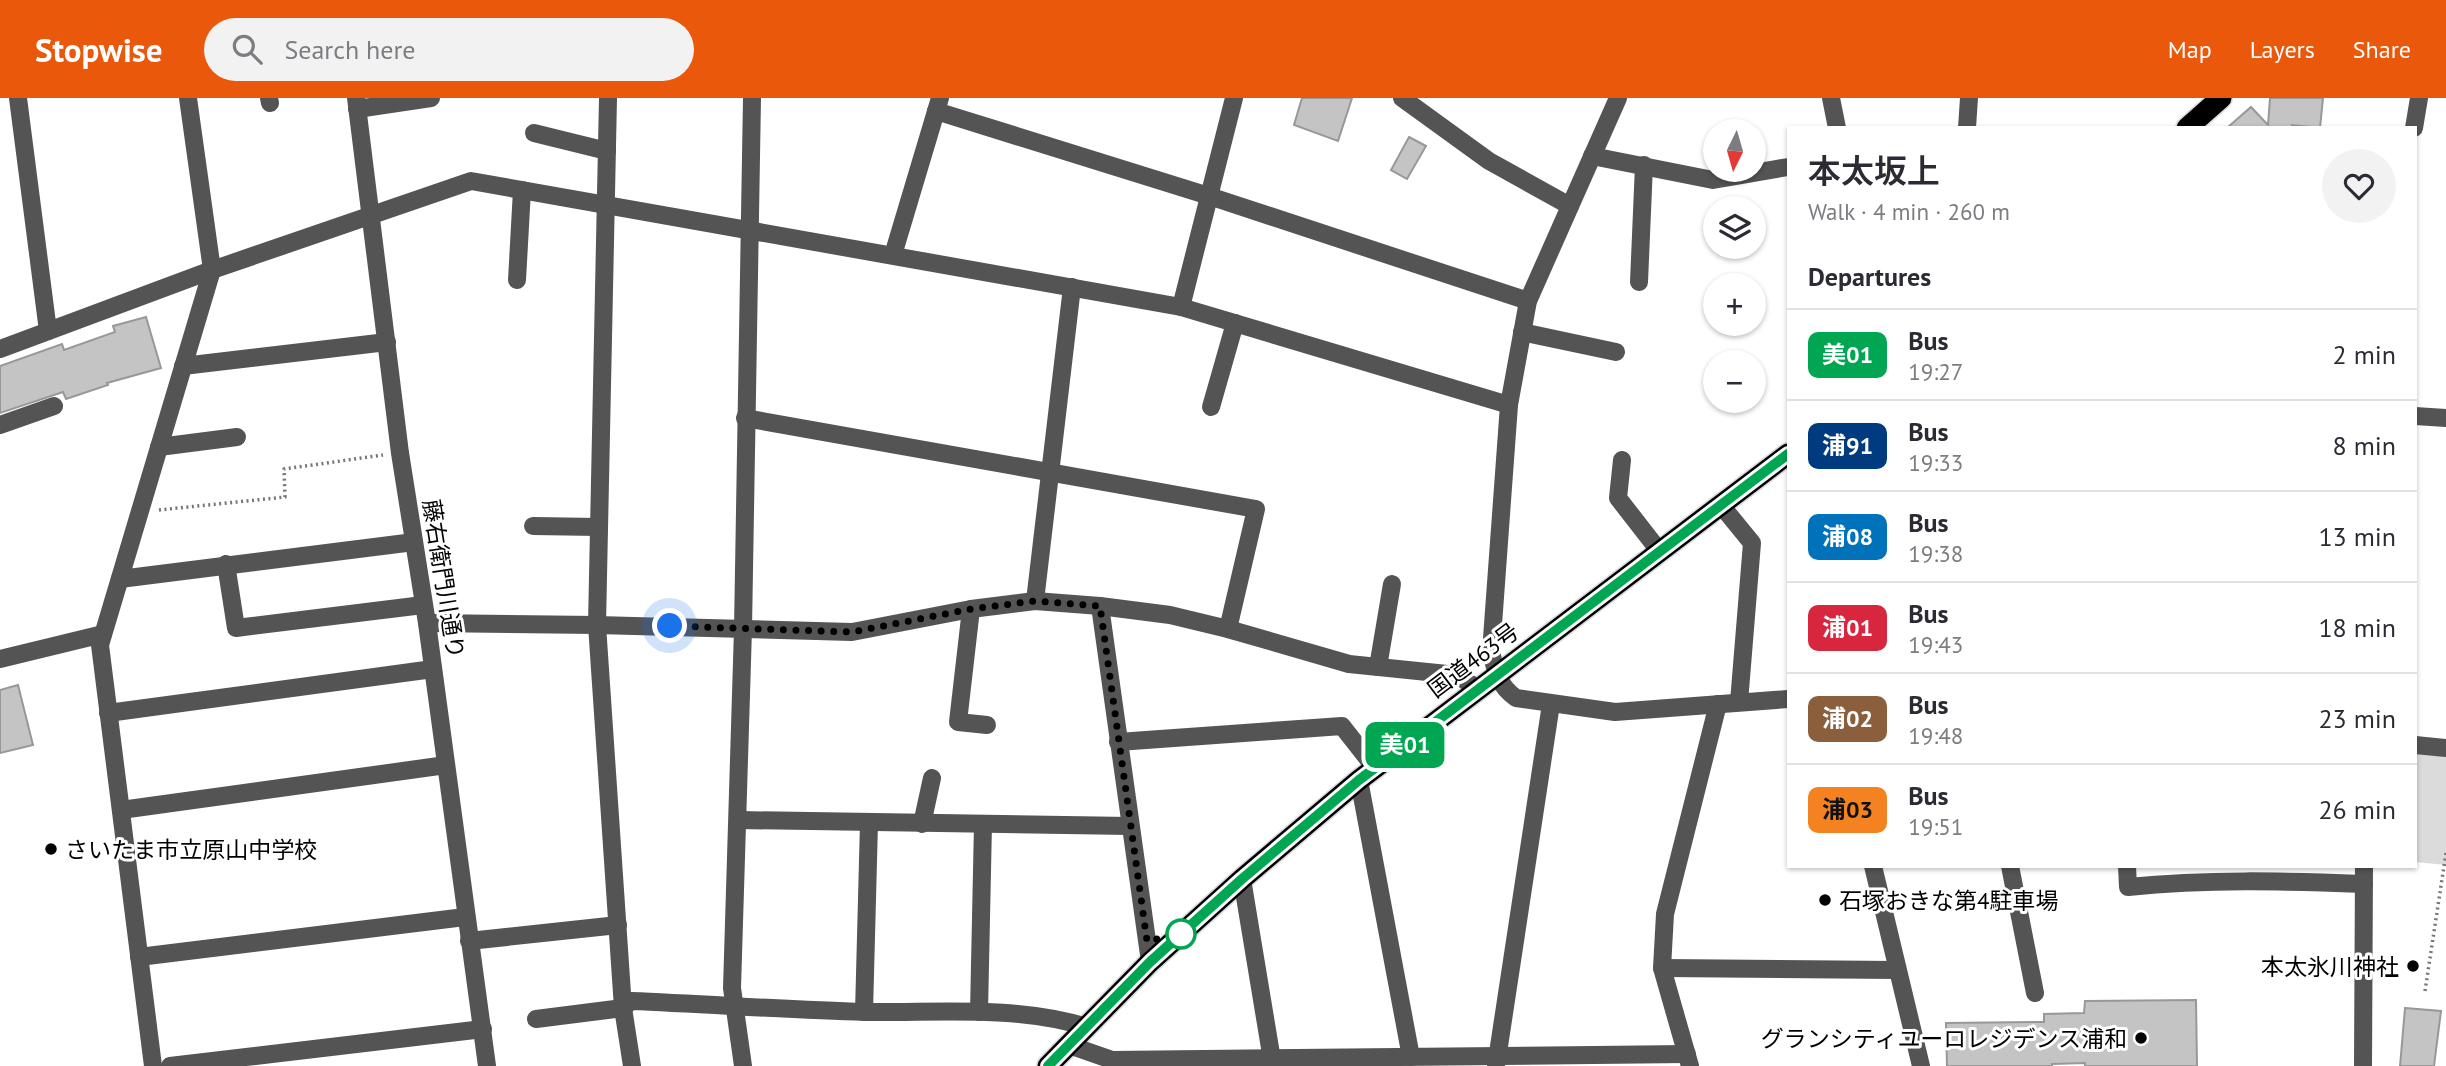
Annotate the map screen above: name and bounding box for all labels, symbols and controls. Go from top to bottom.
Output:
search box [204,18,694,81]
text: Stopwise [35,28,162,71]
icon: search [228,30,266,68]
text: Search here [284,33,416,66]
text: Map [2168,34,2212,65]
text: Layers [2250,34,2315,65]
text: Share [2353,34,2411,65]
north arrow [1703,119,1766,182]
map controls [1703,119,1766,413]
text: 本太坂上 [1808,149,1940,192]
button: heart [2322,149,2396,223]
button: layers [1703,196,1766,259]
text: Walk · 4 min · 260 m [1808,197,2010,226]
text: Departures [1808,260,1931,293]
button: + [1703,273,1766,336]
text: Bus [1908,324,1949,357]
text: 2 min [2333,338,2396,371]
text: 美01 [1822,339,1873,370]
button: − [1703,350,1766,413]
text: 19:27 [1908,357,1963,386]
text: Bus [1908,415,1949,448]
text: 8 min [2333,429,2396,462]
text: 浦91 [1822,430,1873,461]
text: 19:33 [1908,448,1963,477]
street label: 藤右衛門川通り [417,497,471,661]
text: Bus [1908,506,1949,539]
text: 13 min [2318,520,2396,553]
text: 浦08 [1822,521,1873,552]
text: 19:38 [1908,539,1963,568]
text: Bus [1908,597,1949,630]
your location [652,608,687,643]
text: 18 min [2318,611,2396,644]
text: 浦01 [1822,612,1873,643]
street label: 国道463号 [1422,616,1524,704]
text: 19:43 [1908,630,1963,659]
text: Bus [1908,688,1949,721]
text: 23 min [2318,702,2396,735]
text: 浦02 [1822,703,1873,734]
text: 19:48 [1908,721,1963,750]
line badge: 美01 [1365,722,1445,768]
text: 美01 [1379,729,1431,760]
text: Bus [1908,779,1949,812]
text: 26 min [2318,793,2396,826]
text: 浦03 [1822,794,1873,825]
text: 19:51 [1908,812,1963,841]
place label: さいたま市立原山中学校 [65,835,317,864]
marker: さいたま市立原山中学校 [43,841,59,857]
place label: 石塚おきな第4駐車場 [1839,886,2059,915]
marker: 石塚おきな第4駐車場 [1817,892,1833,908]
unlabelled marker [1166,919,1196,949]
place label: 本太氷川神社 [2261,952,2399,981]
marker: 本太氷川神社 [2405,958,2421,974]
place label: グランシティユーロレジデンス浦和 [1761,1024,2127,1053]
marker: グランシティユーロレジデンス浦和 [2133,1030,2149,1046]

